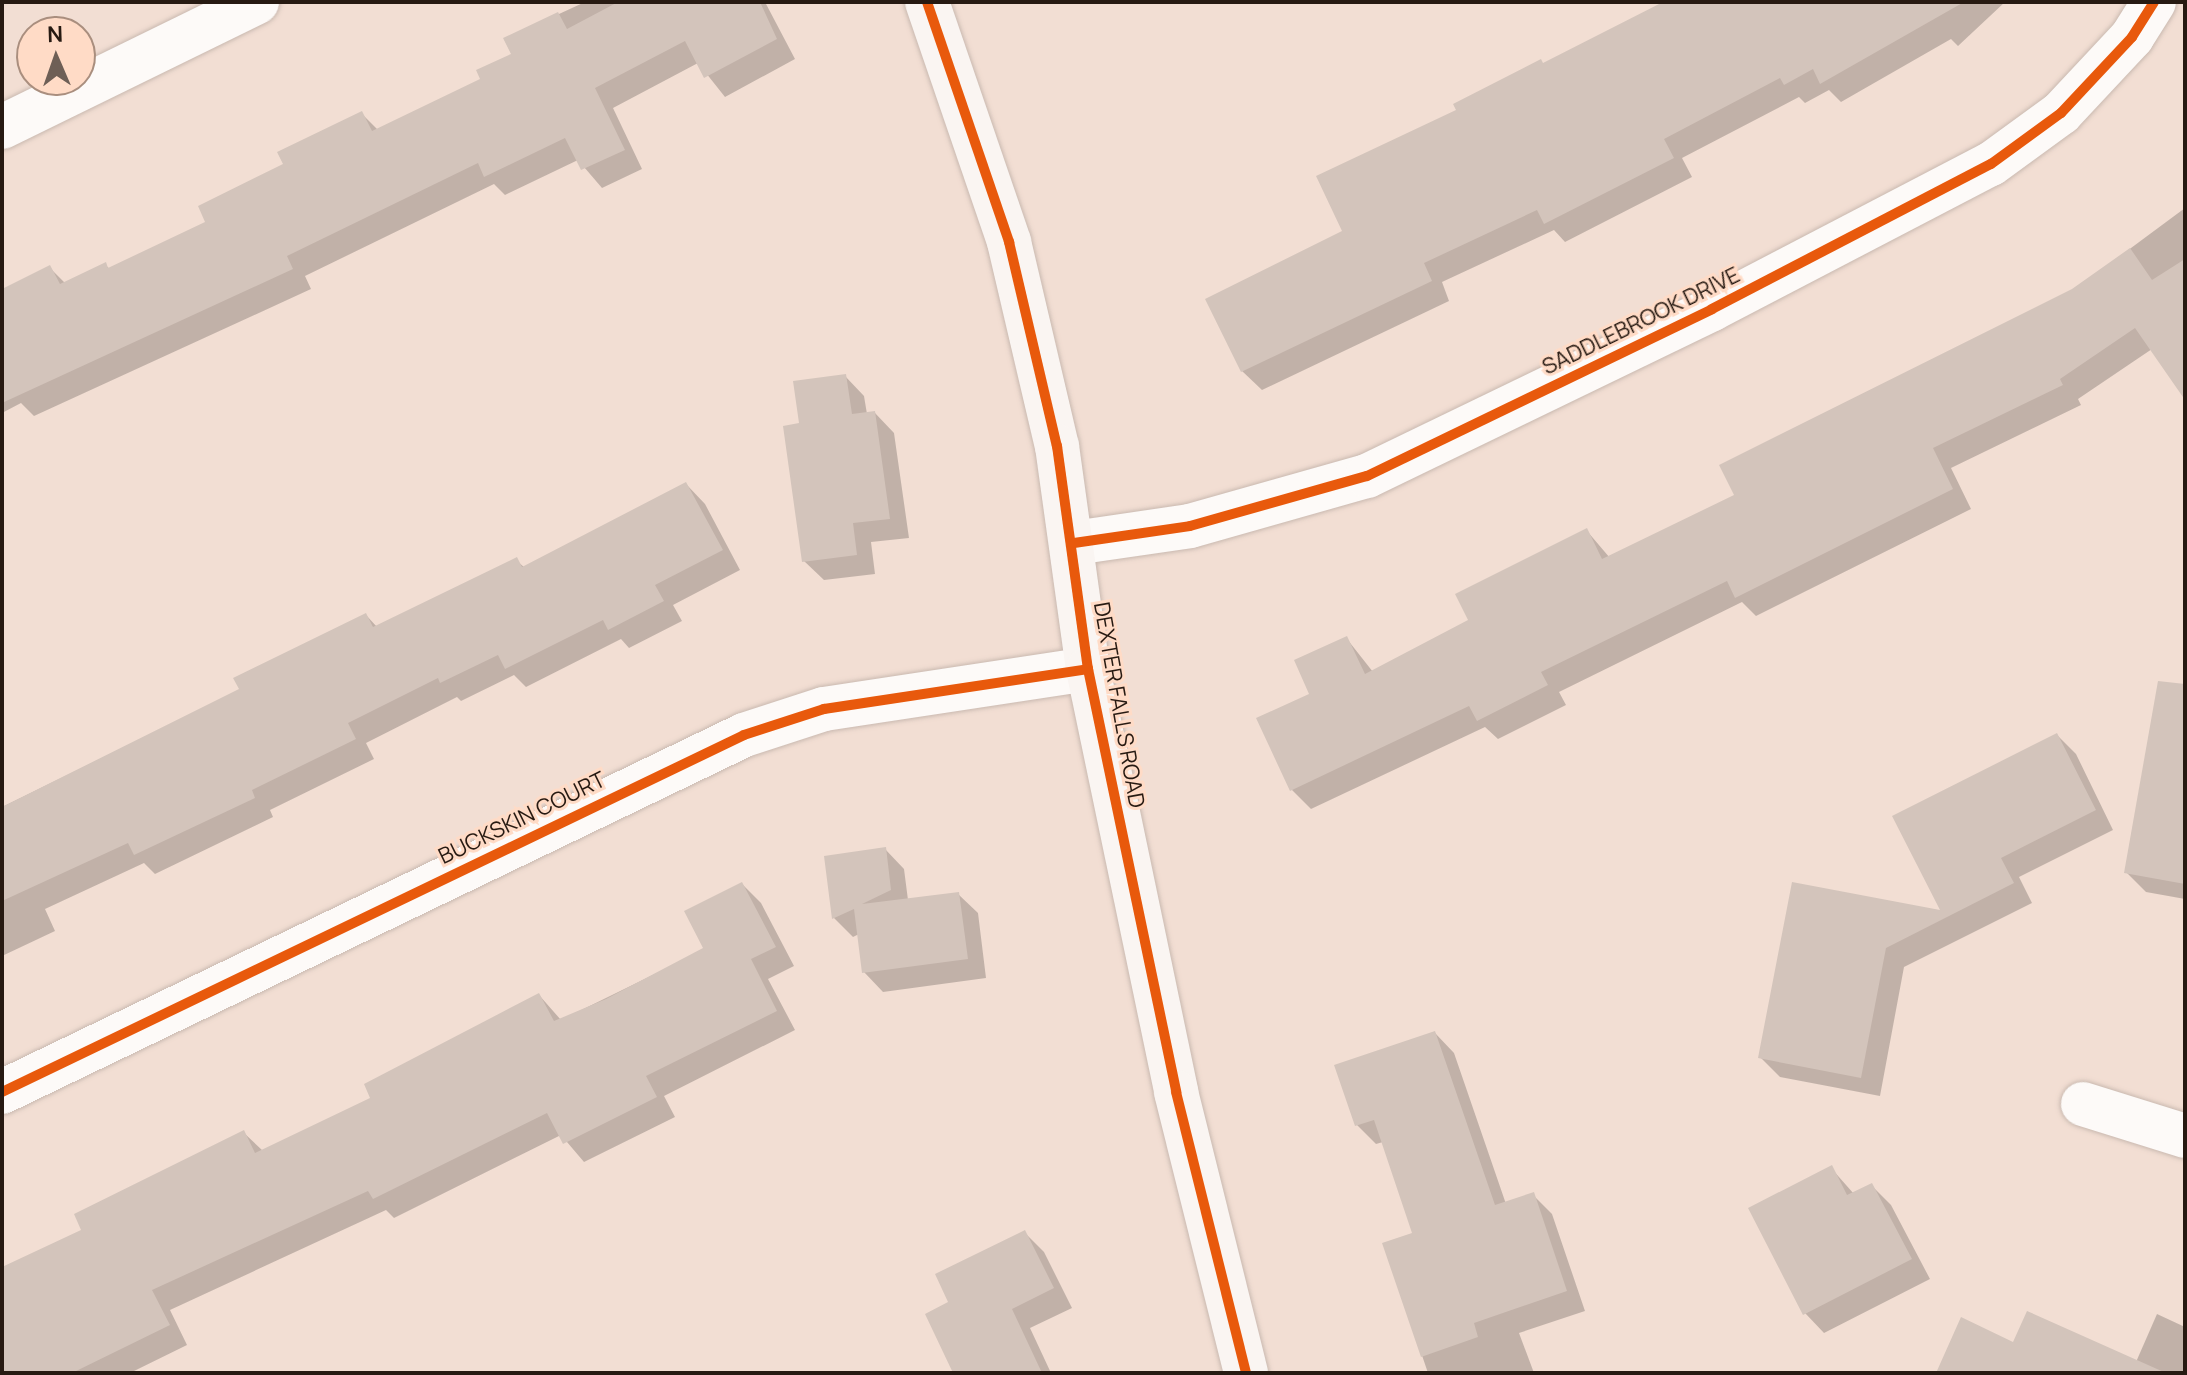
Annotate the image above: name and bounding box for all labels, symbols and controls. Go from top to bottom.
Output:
north arrow [16,16,96,96]
text: N [47,19,64,49]
street label: SADDLEBROOK DRIVE [1538,262,1744,380]
street label: DEXTER FALLS ROAD [1088,600,1150,810]
street label: BUCKSKIN COURT [434,766,610,870]

